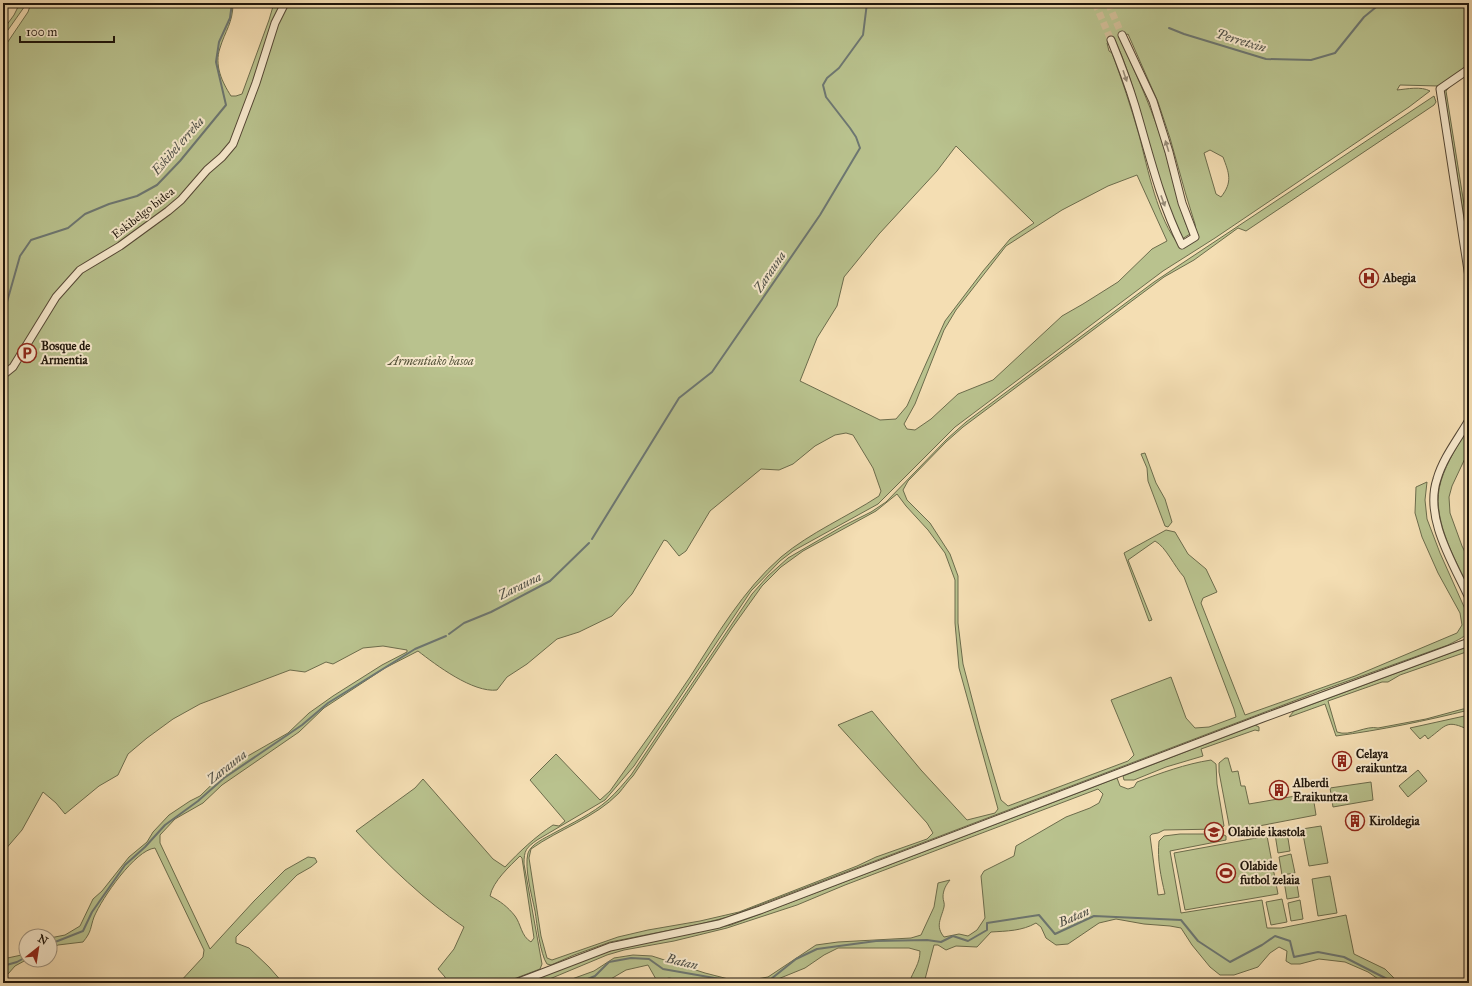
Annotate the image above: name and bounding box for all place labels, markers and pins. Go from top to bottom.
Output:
hospital icon: Abegia [1358,267,1380,289]
place label: Abegia [1382,271,1417,286]
place label: Bosque de Armentia [40,339,90,367]
parking icon: Bosque de Armentia [16,342,38,364]
place label: Celaya eraikuntza [1356,747,1408,775]
building icon: Celaya eraikuntza [1331,750,1353,772]
place label: Alberdi Eraikuntza [1292,776,1349,804]
building icon: Alberdi Eraikuntza [1268,779,1290,801]
building icon: Kiroldegia [1344,810,1366,832]
place label: Kiroldegia [1369,814,1420,829]
school or university icon: Olabide ikastola [1203,821,1225,843]
place label: Olabide ikastola [1228,825,1306,839]
place label: Olabide futbol zelaia [1239,859,1301,887]
sports icon: Olabide futbol zelaia [1215,862,1237,884]

